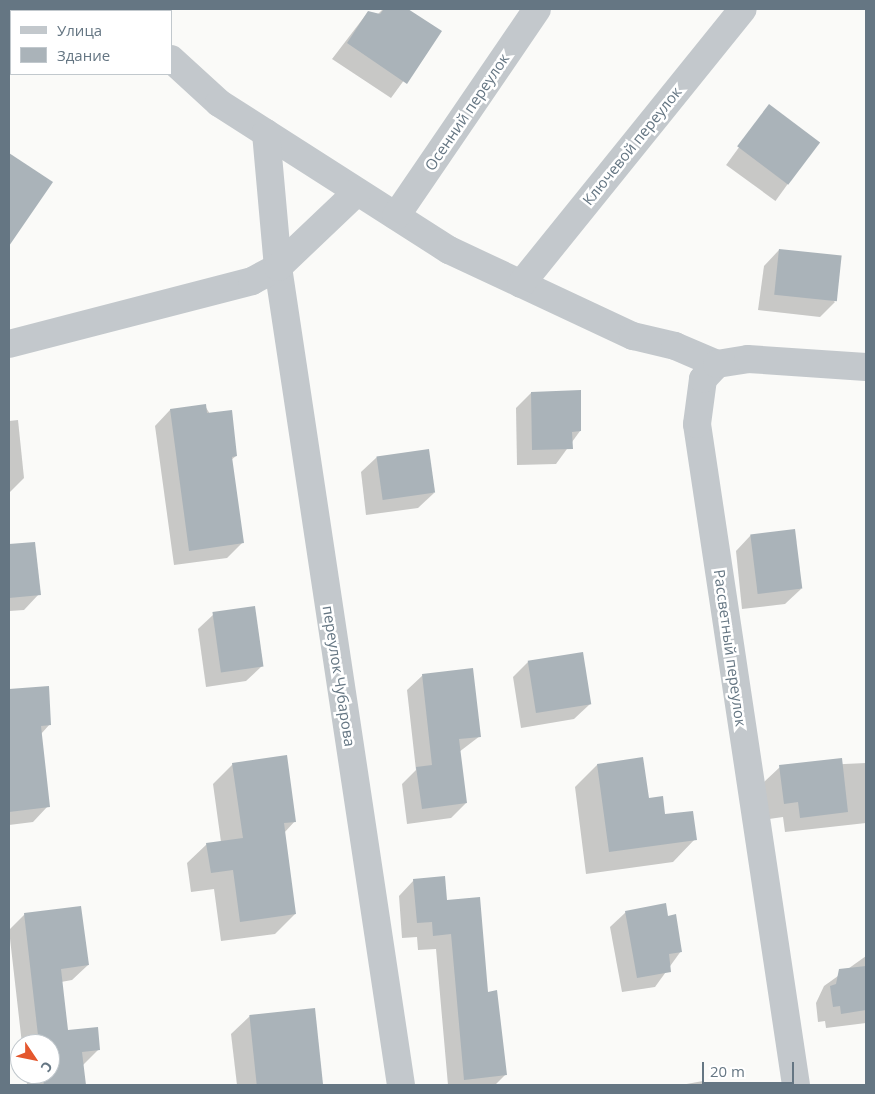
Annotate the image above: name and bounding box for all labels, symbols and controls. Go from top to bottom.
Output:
legend [10,10,172,75]
text: Улица [57,20,102,40]
text: Здание [57,45,110,65]
street label: Осенний переулок [421,50,513,174]
street label: Ключевой переулок [579,83,685,209]
street label: Рассветный переулок [710,568,750,728]
street label: переулок Чубарова [319,604,359,748]
north arrow [10,1034,60,1084]
scale bar [705,1052,798,1084]
text: С [37,1058,57,1076]
text: 20 m [710,1061,745,1081]

